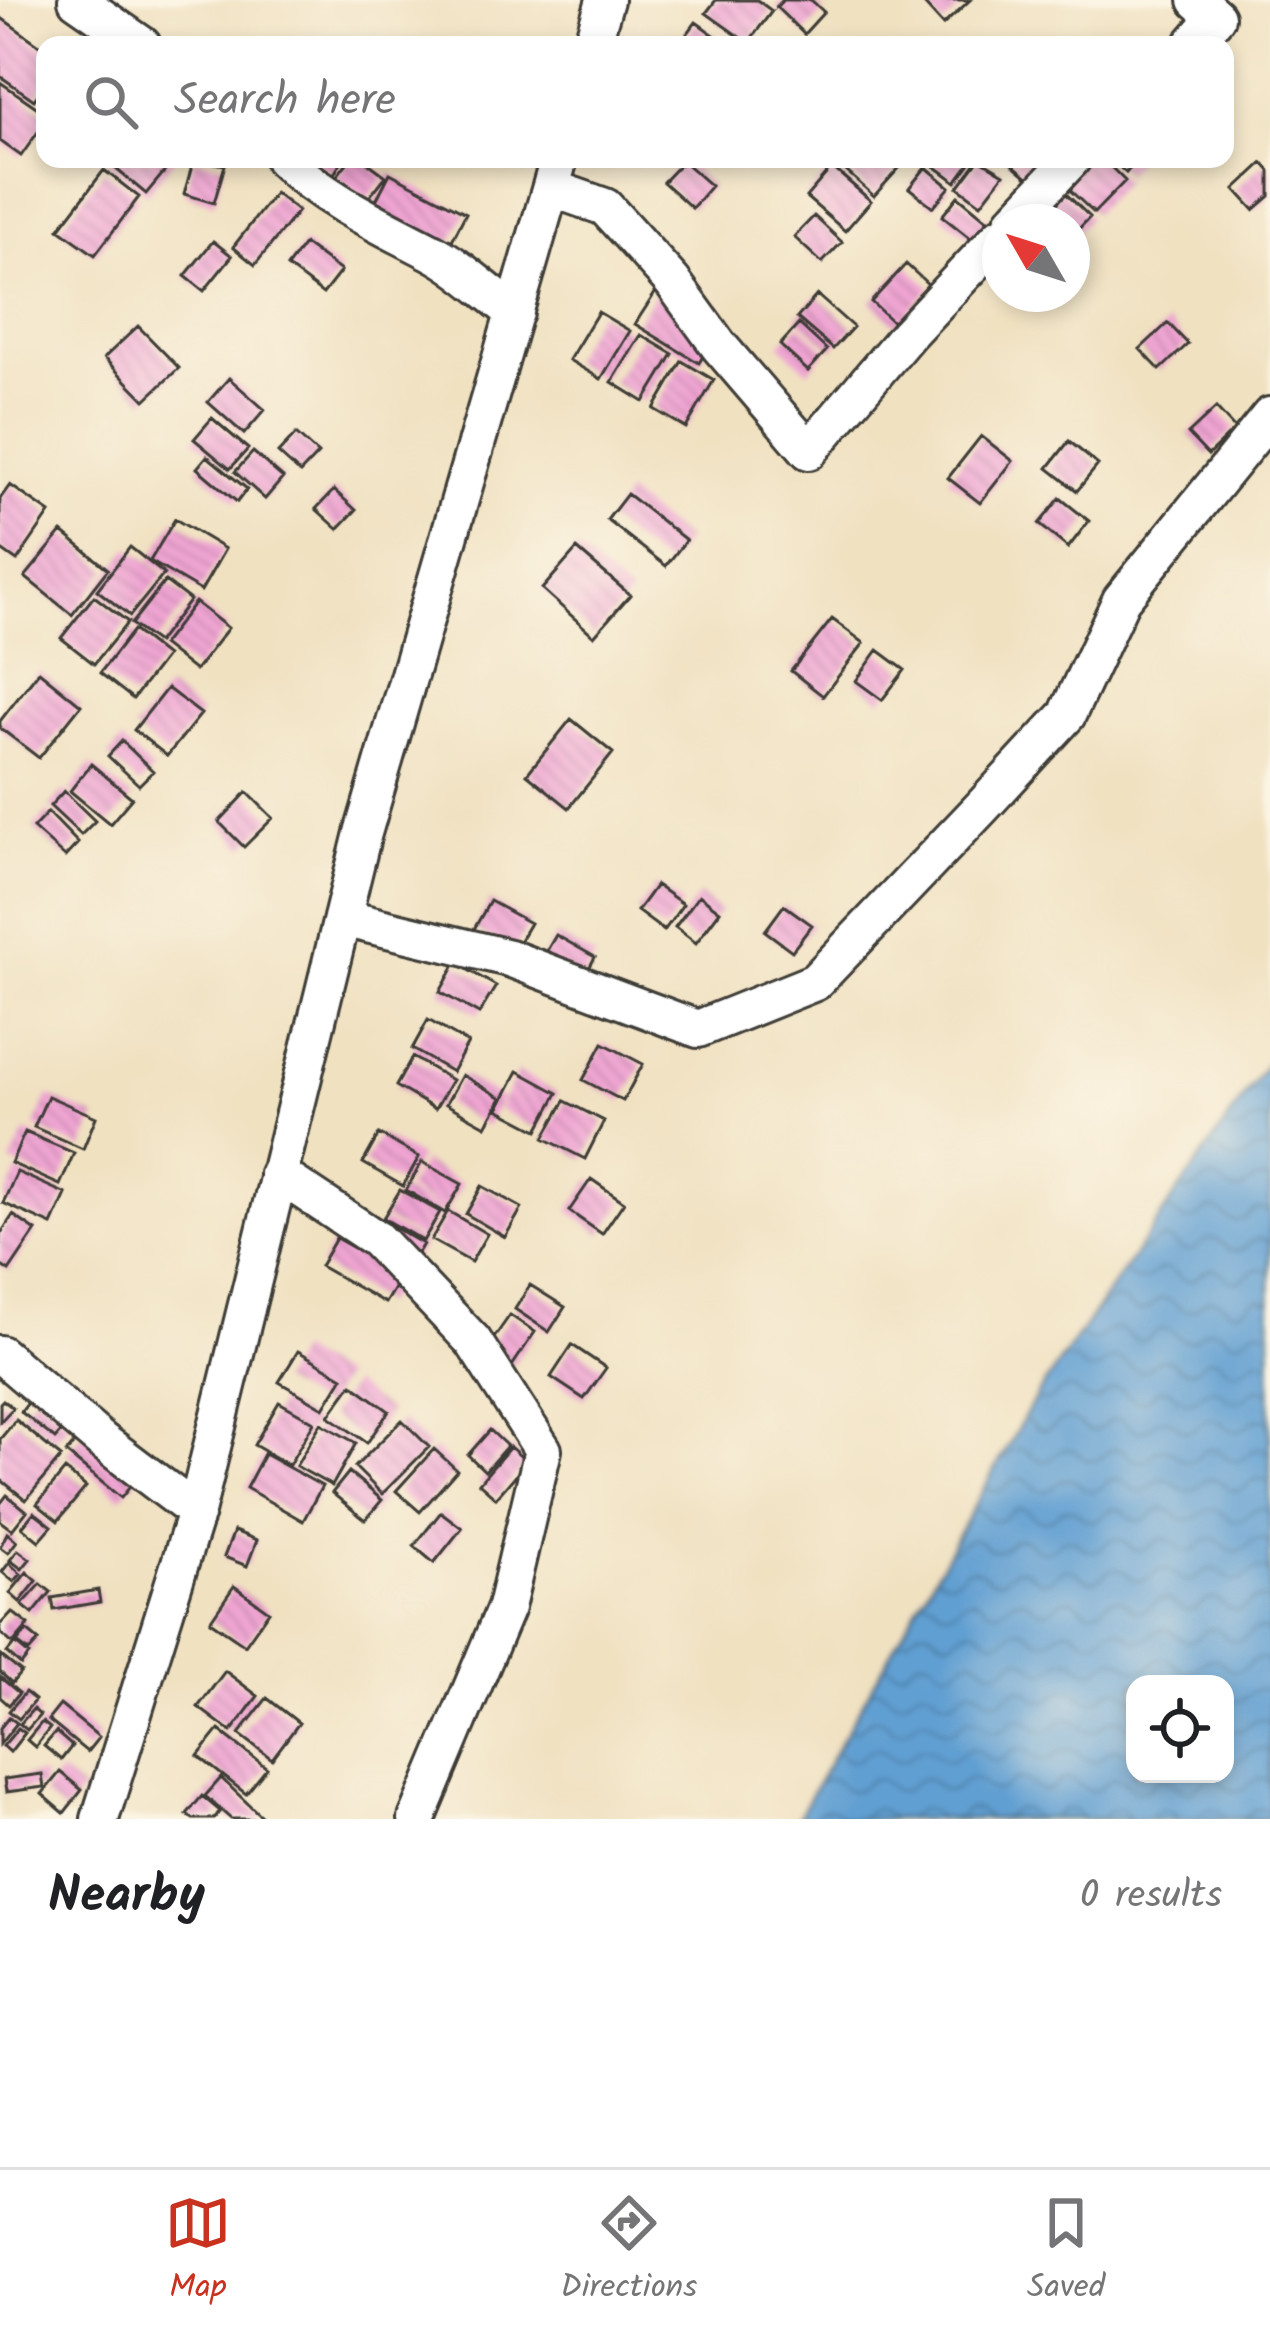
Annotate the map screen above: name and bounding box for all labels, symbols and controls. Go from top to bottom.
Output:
search box [36,36,1234,168]
text: Search here [174,66,396,138]
icon: search [78,69,144,135]
north arrow [982,204,1090,312]
map controls [1126,1675,1234,1783]
button: locate [1126,1675,1234,1783]
text: Nearby [48,1857,205,1938]
text: 0 results [1080,1866,1222,1928]
tab: Map [165,2190,231,2315]
tab: Directions [560,2190,697,2315]
tab: Saved [1027,2190,1105,2315]

